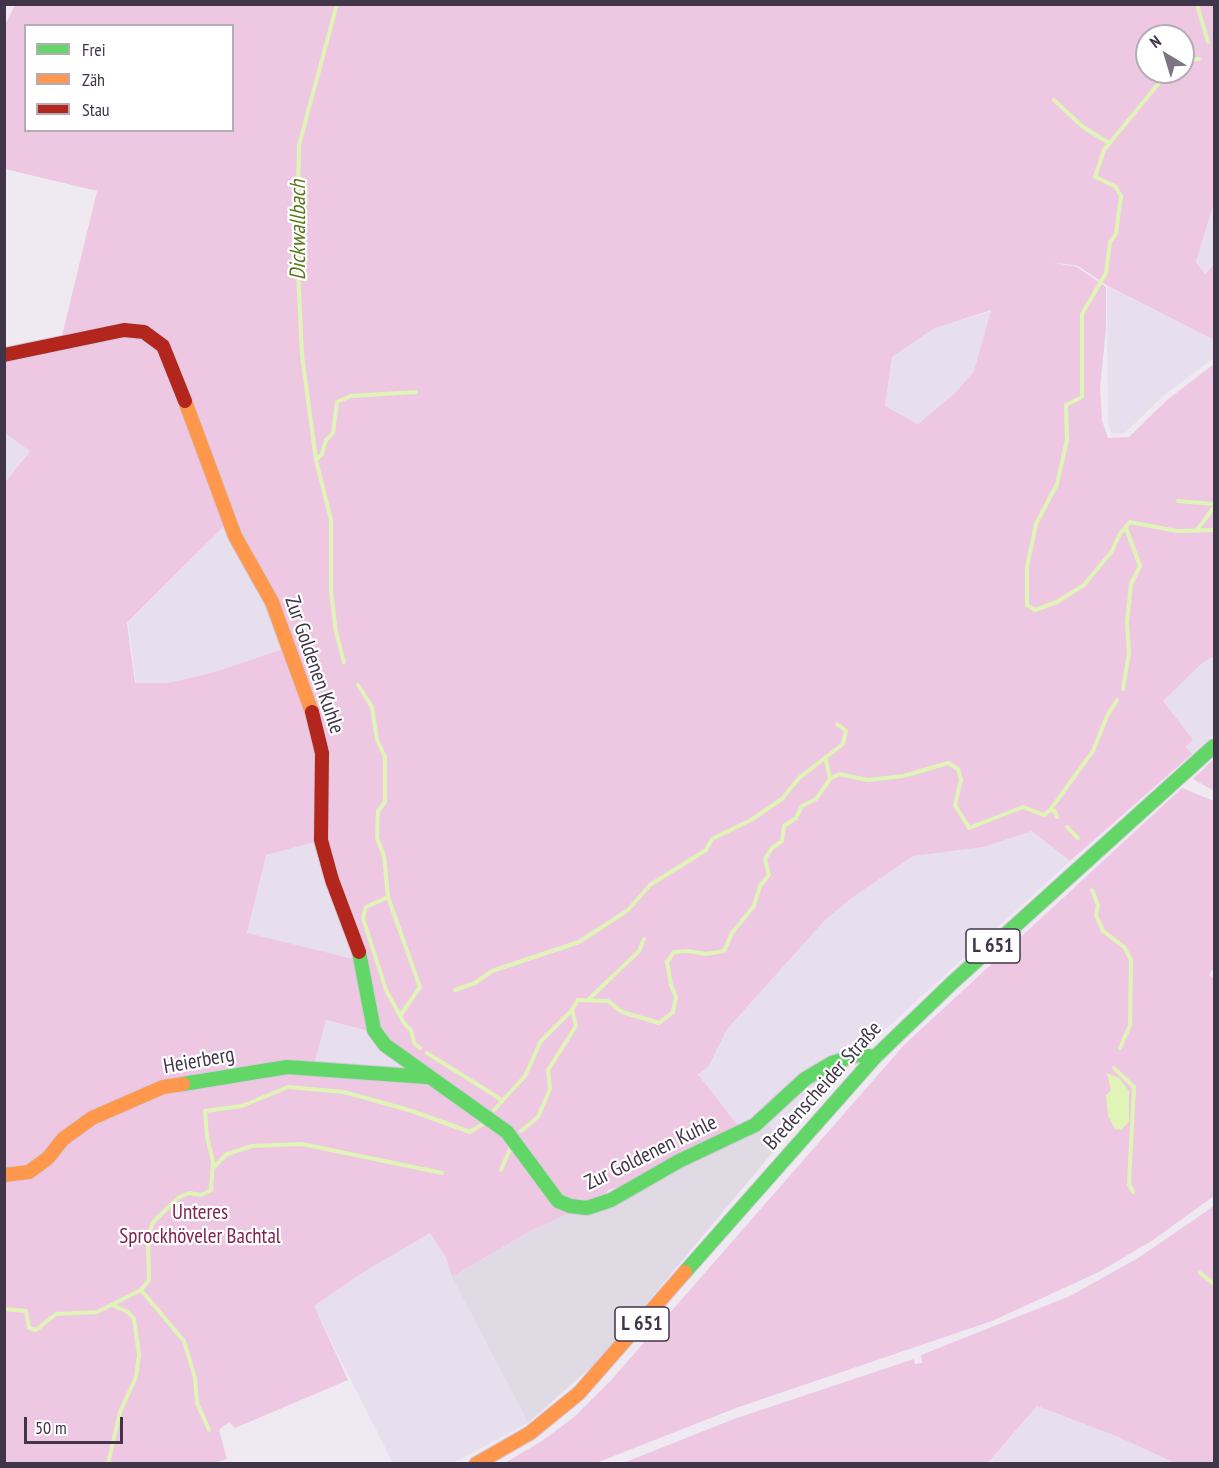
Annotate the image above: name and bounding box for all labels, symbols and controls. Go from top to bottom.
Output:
legend [24,24,234,132]
north arrow [1135,24,1195,84]
text: N [1146,31,1165,52]
text: Frei [82,38,106,61]
text: Zäh [82,68,105,91]
text: Stau [82,98,110,121]
water label: Dickwallbach [286,180,312,280]
street label: Zur Goldenen Kuhle [279,593,349,737]
road number: L 651 [966,929,1020,963]
street label: Bredenscheider Straße [759,1017,887,1155]
street label: Heierberg [162,1042,236,1080]
street label: Zur Goldenen Kuhle [581,1110,721,1196]
park label: Unteres Sprockhöveler Bachtal [119,1200,281,1250]
road number: L 651 [615,1307,669,1341]
scale bar [27,1405,126,1443]
text: 50 m [35,1416,67,1439]

